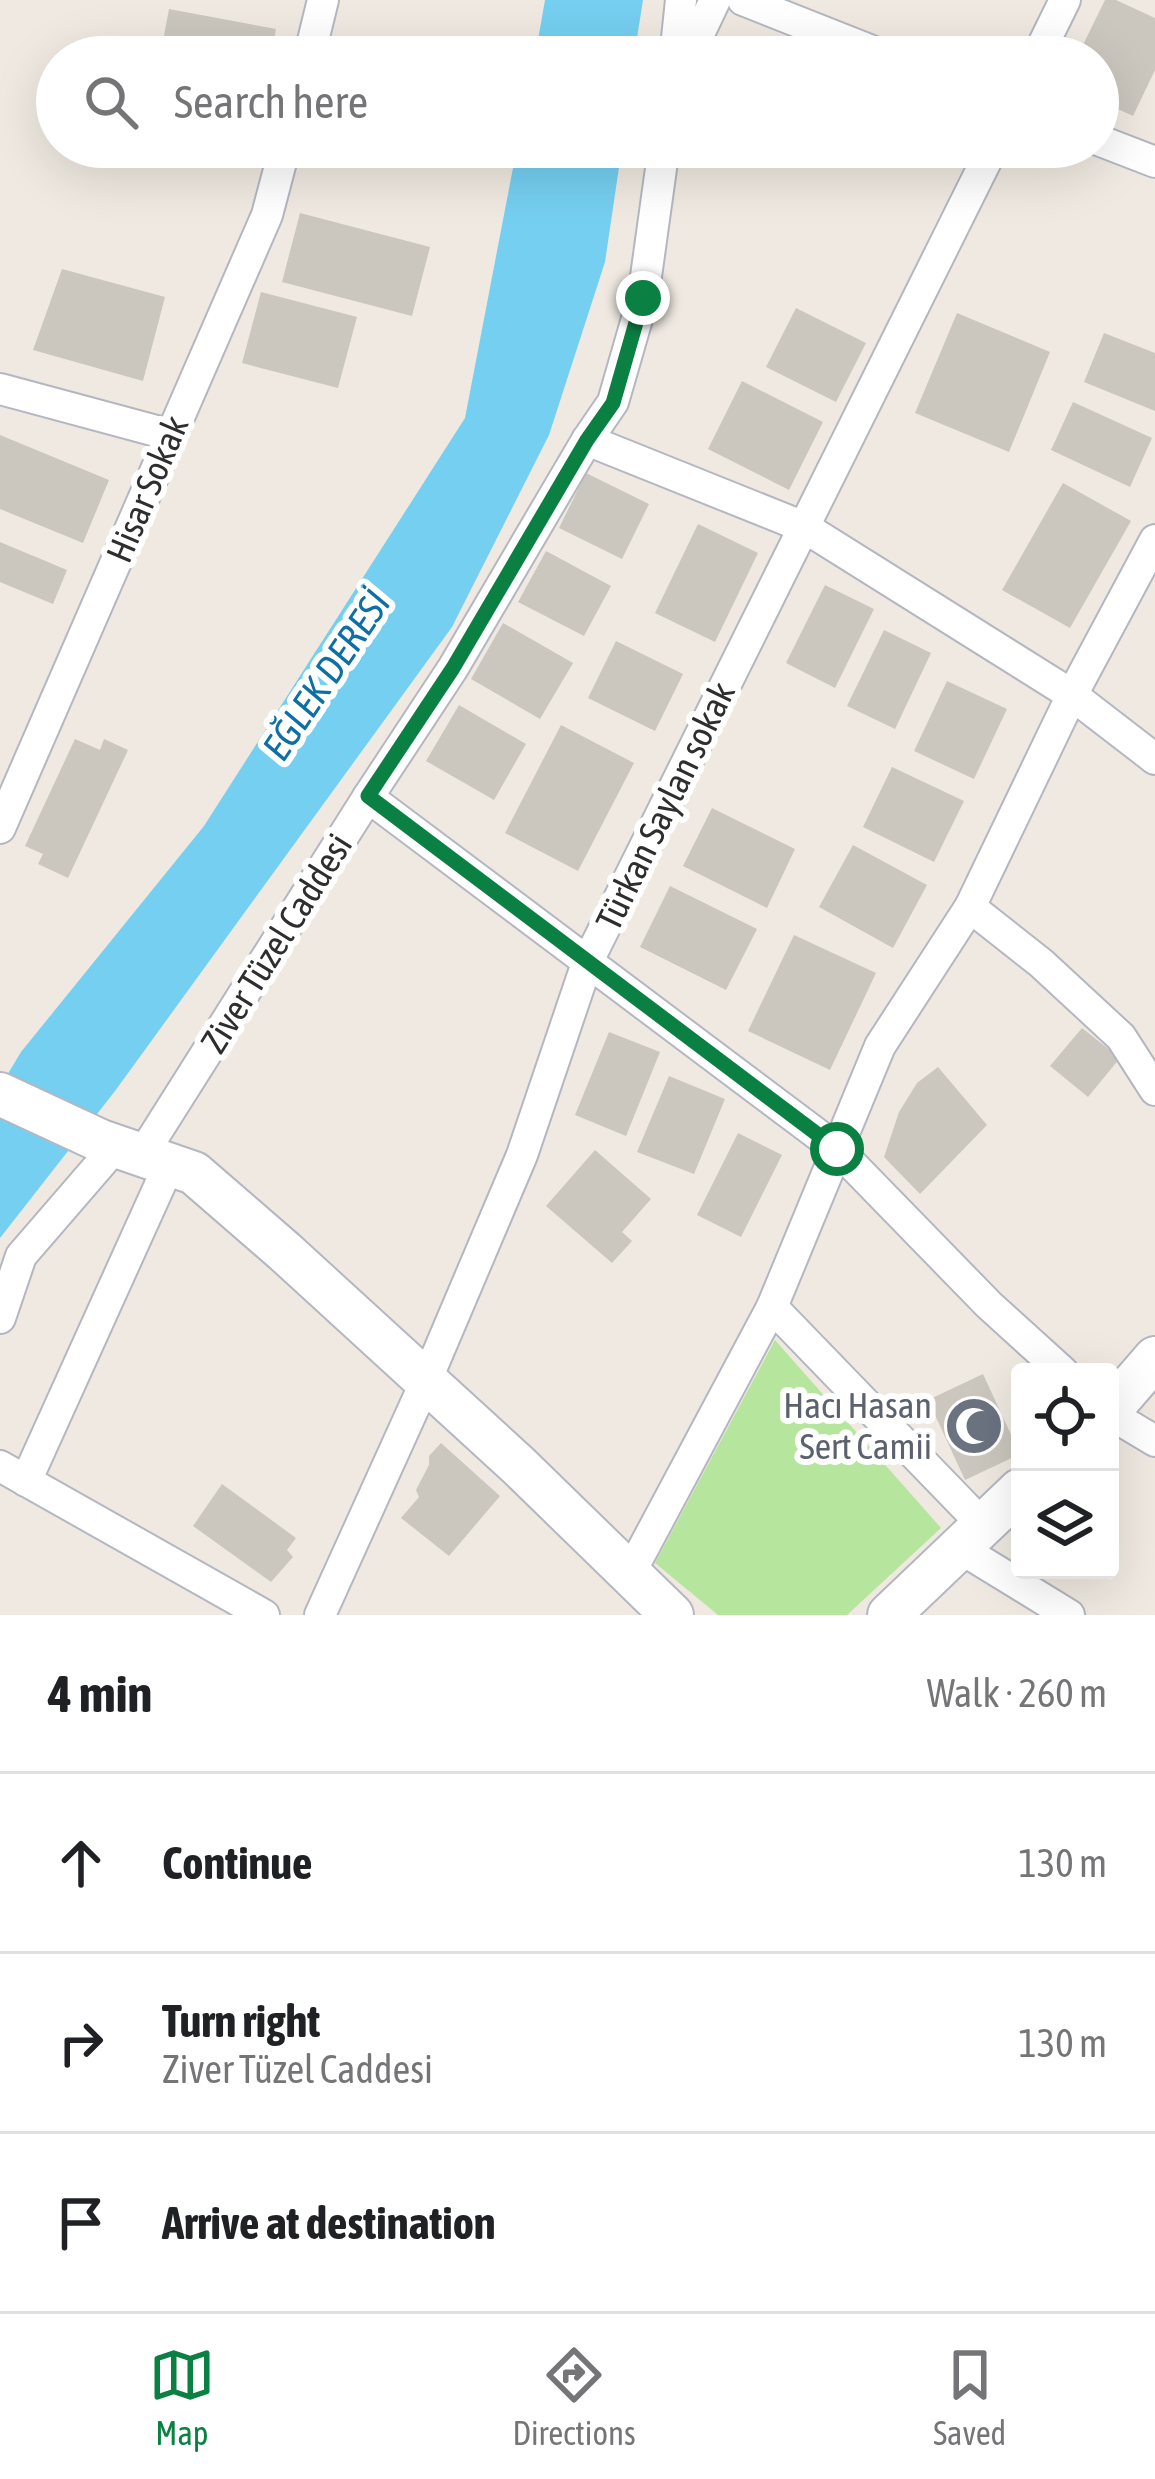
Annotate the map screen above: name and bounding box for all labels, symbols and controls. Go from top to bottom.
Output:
search box [36,36,1119,168]
icon: search [78,69,144,135]
text: Search here [174,76,368,128]
route end [616,271,670,325]
street label: Hisar Sokak [97,409,197,568]
water label: EĞLEK DERESİ [253,582,399,768]
street label: Türkan Saylan sokak [587,675,743,937]
street label: Ziver Tüzel Caddesi [192,826,360,1060]
route start [810,1122,864,1176]
map controls [1011,1363,1119,1579]
button: locate [1011,1363,1119,1471]
place label: Hacı Hasan Sert Camii [783,1384,932,1467]
mosque icon: Hacı Hasan Sert Camii [943,1395,1005,1457]
button: layers [1011,1471,1119,1579]
text: 4 min [48,1664,152,1723]
text: Walk · 260 m [927,1671,1107,1715]
icon: ahead [48,1830,114,1896]
text: Continue [162,1837,313,1889]
text: 130 m [1019,1841,1107,1885]
text: Turn right [162,1995,320,2047]
icon: right [48,2010,114,2076]
text: 130 m [1019,2021,1107,2065]
text: Ziver Tüzel Caddesi [162,2047,433,2091]
icon: arrive [48,2190,114,2256]
text: Arrive at destination [162,2197,496,2249]
tab: Map [149,2342,215,2452]
tab: Directions [512,2342,636,2452]
tab: Saved [933,2342,1006,2452]

